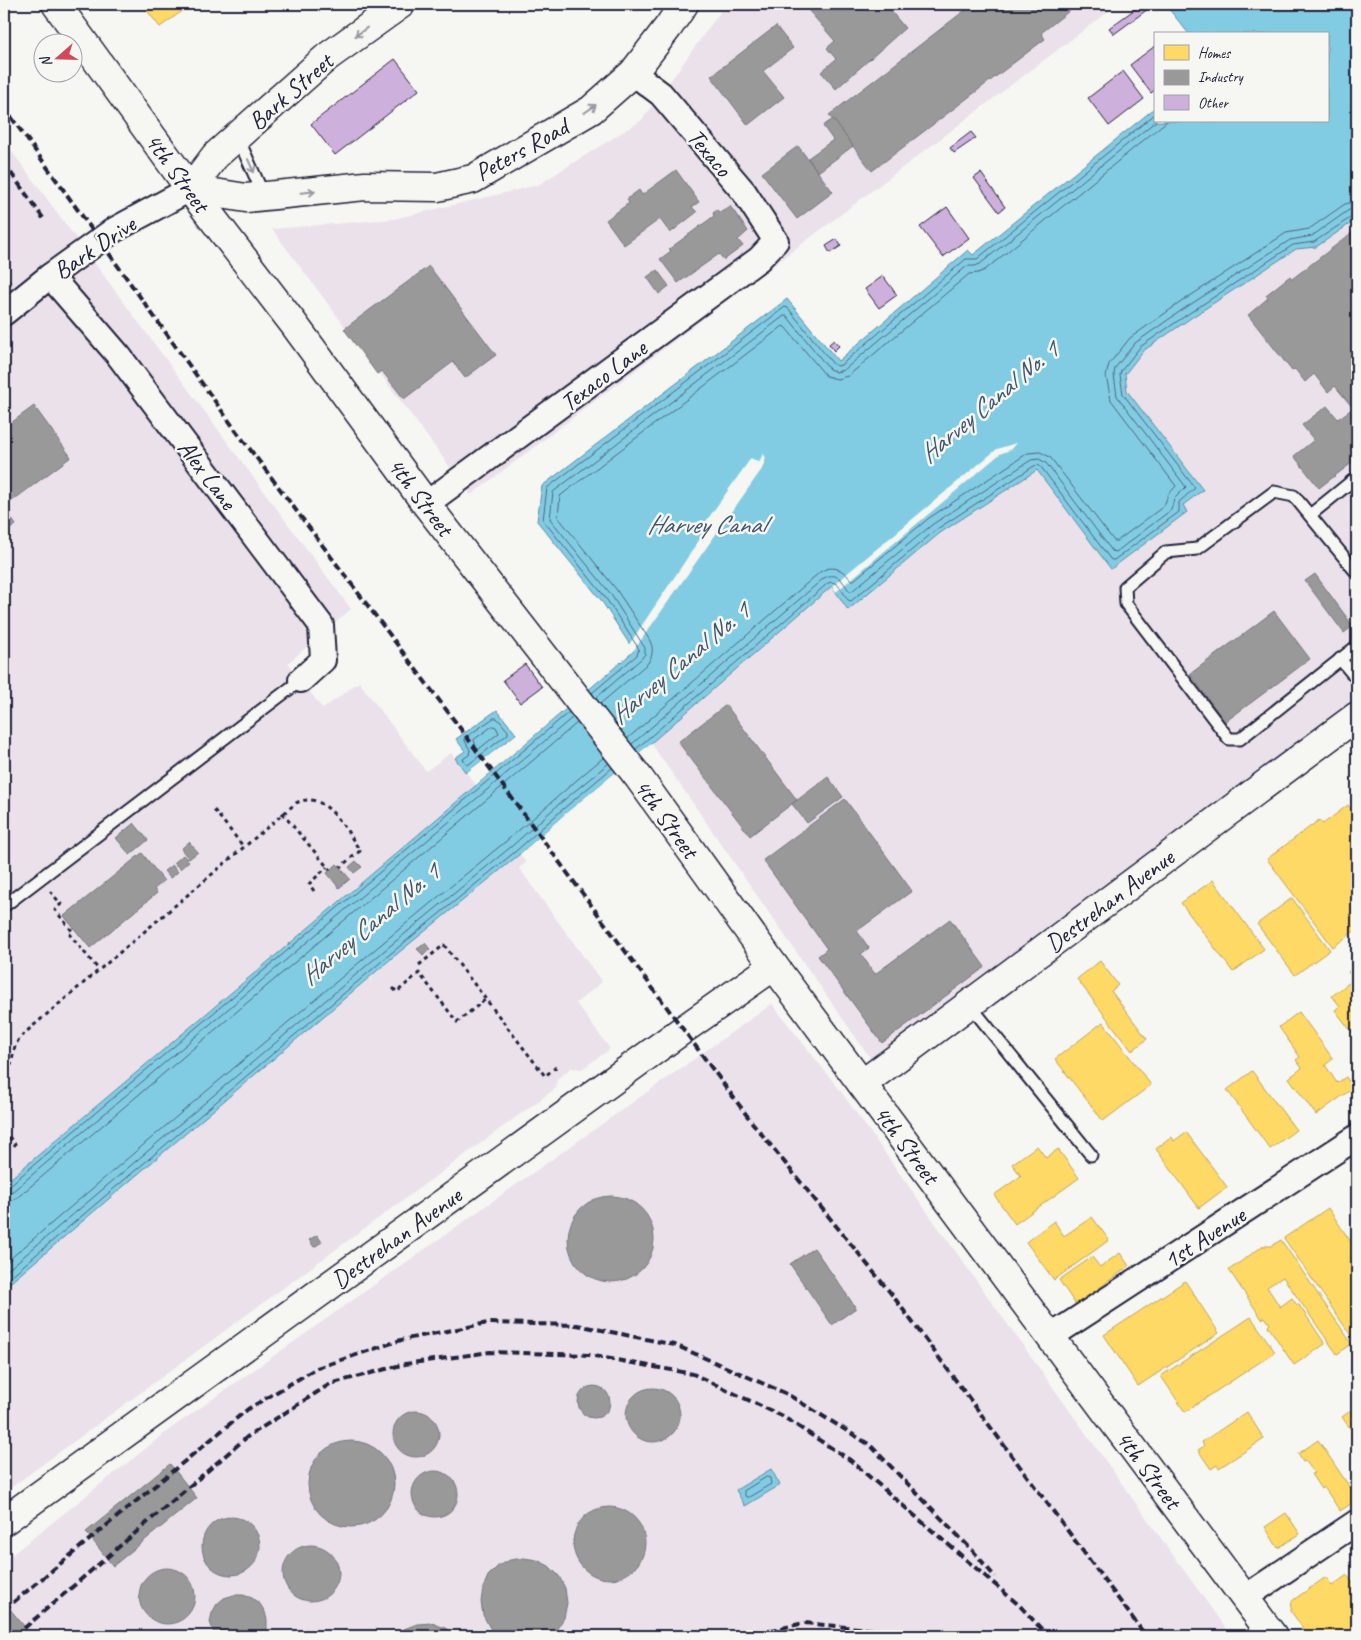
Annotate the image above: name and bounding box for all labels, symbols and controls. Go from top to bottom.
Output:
one-way arrow [355,27,369,38]
north arrow [32,32,82,82]
legend [1154,32,1328,122]
street label: Bark Street [242,44,342,137]
text: Homes [1198,44,1232,63]
text: N [36,53,56,69]
text: Industry [1198,68,1245,87]
text: Other [1198,94,1229,113]
one-way arrow [583,104,597,114]
street label: Peters Road [469,109,577,189]
street label: Texaco [680,122,739,184]
street label: 4th Street [138,126,218,221]
one-way arrow [246,158,256,173]
one-way arrow [299,187,315,197]
street label: Bark Drive [47,208,143,287]
water label: Harvey Canal No. 1 [912,331,1069,470]
street label: Texaco Lane [554,332,655,419]
street label: Alex Lane [170,433,245,518]
street label: 4th Street [380,451,462,545]
water label: Harvey Canal [647,508,774,541]
water label: Harvey Canal No. 1 [603,592,760,731]
street label: 4th Street [627,772,707,867]
street label: Destrehan Avenue [1039,841,1182,960]
water label: Harvey Canal No. 1 [293,853,450,992]
street label: 4th Street [866,1099,948,1193]
street label: Destrehan Avenue [325,1179,470,1296]
street label: 1st Avenue [1157,1198,1253,1276]
street label: 4th Street [1108,1424,1190,1518]

